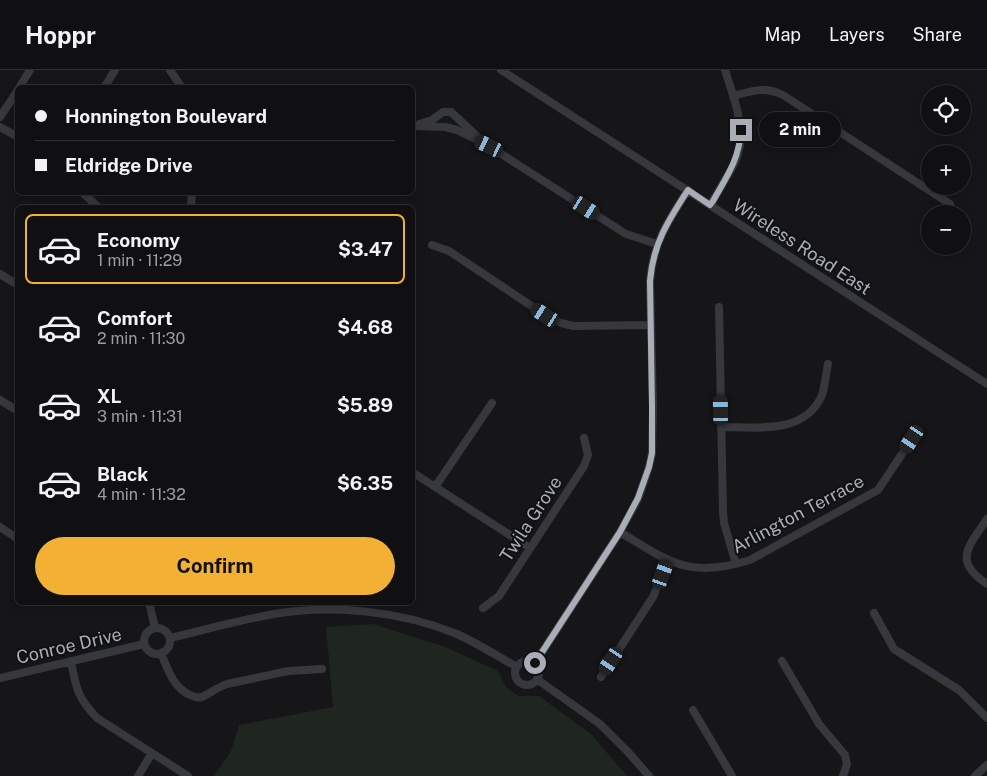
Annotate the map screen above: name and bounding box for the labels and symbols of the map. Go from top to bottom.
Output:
callout: 2 min [758,112,841,148]
route end [730,119,752,141]
car [472,133,505,159]
car [569,194,602,222]
street label: Wireless Road East [729,194,875,299]
car [528,301,561,329]
car [713,395,728,425]
car [897,422,926,456]
street label: Arlington Terrace [728,470,867,557]
street label: Twila Grove [495,472,566,565]
car [650,557,675,591]
street label: Conroe Drive [14,623,124,668]
car [596,644,625,678]
route start [524,652,546,674]

